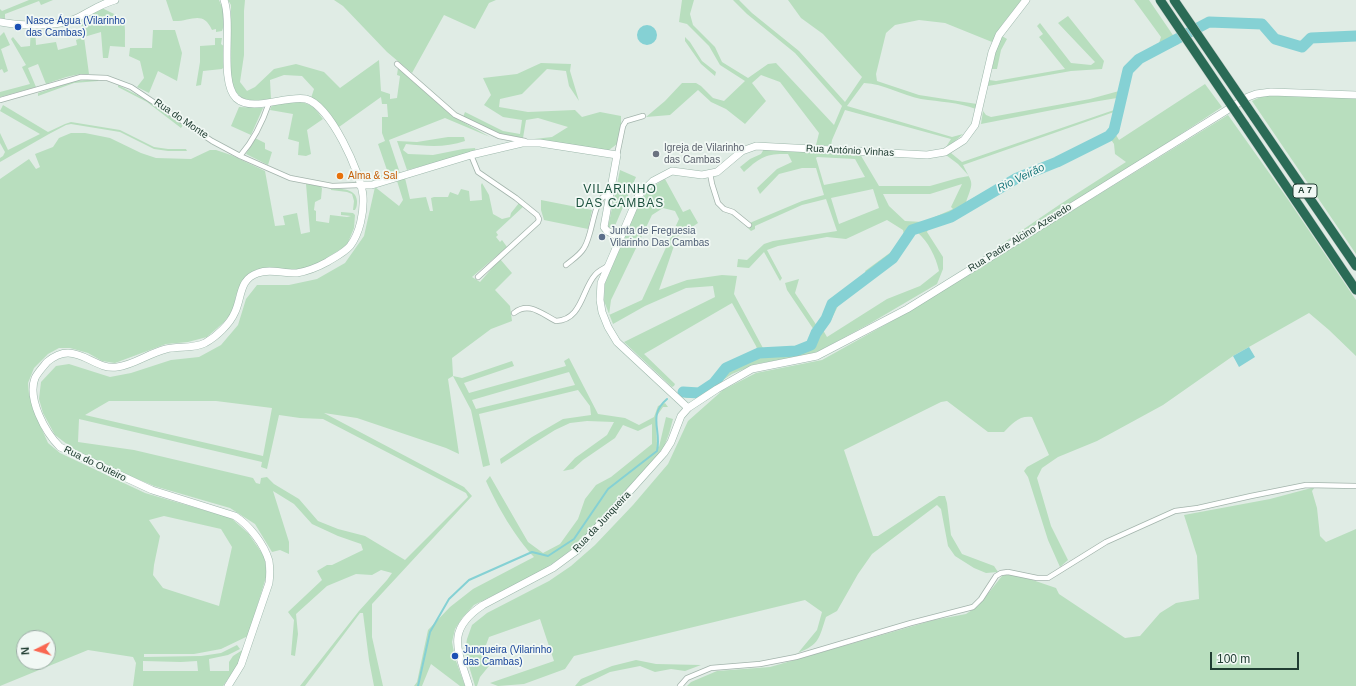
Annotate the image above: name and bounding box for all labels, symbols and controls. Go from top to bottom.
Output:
place label: Nasce Água (Vilarinho das Cambas) [26,15,125,38]
marker: Nasce Água (Vilarinho das Cambas) [13,22,23,32]
street label: Rua do Monte [152,96,210,142]
place label: Igreja de Vilarinho das Cambas [664,142,744,166]
street label: Rua António Vinhas [806,143,894,159]
marker: Igreja de Vilarinho das Cambas [651,149,661,159]
water label: Rio Veirão [995,161,1047,195]
place label: Alma & Sal [348,170,397,182]
marker: Alma & Sal [335,171,345,181]
district label: VILARINHO DAS CAMBAS [576,183,664,211]
road number: A 7 [1293,184,1317,198]
street label: Rua Padre Alcino Azevedo [966,201,1074,275]
place label: Junta de Freguesia Vilarinho Das Cambas [610,225,709,248]
marker: Junta de Freguesia Vilarinho Das Cambas [597,232,607,242]
street label: Rua do Outeiro [62,444,128,484]
street label: Rua da Junqueira [571,489,633,555]
north arrow [16,630,56,670]
place label: Junqueira (Vilarinho das Cambas) [463,644,552,668]
scale bar [1212,644,1301,670]
text: N [19,646,31,655]
marker: Junqueira (Vilarinho das Cambas) [450,651,460,661]
text: 100 m [1217,652,1250,666]

